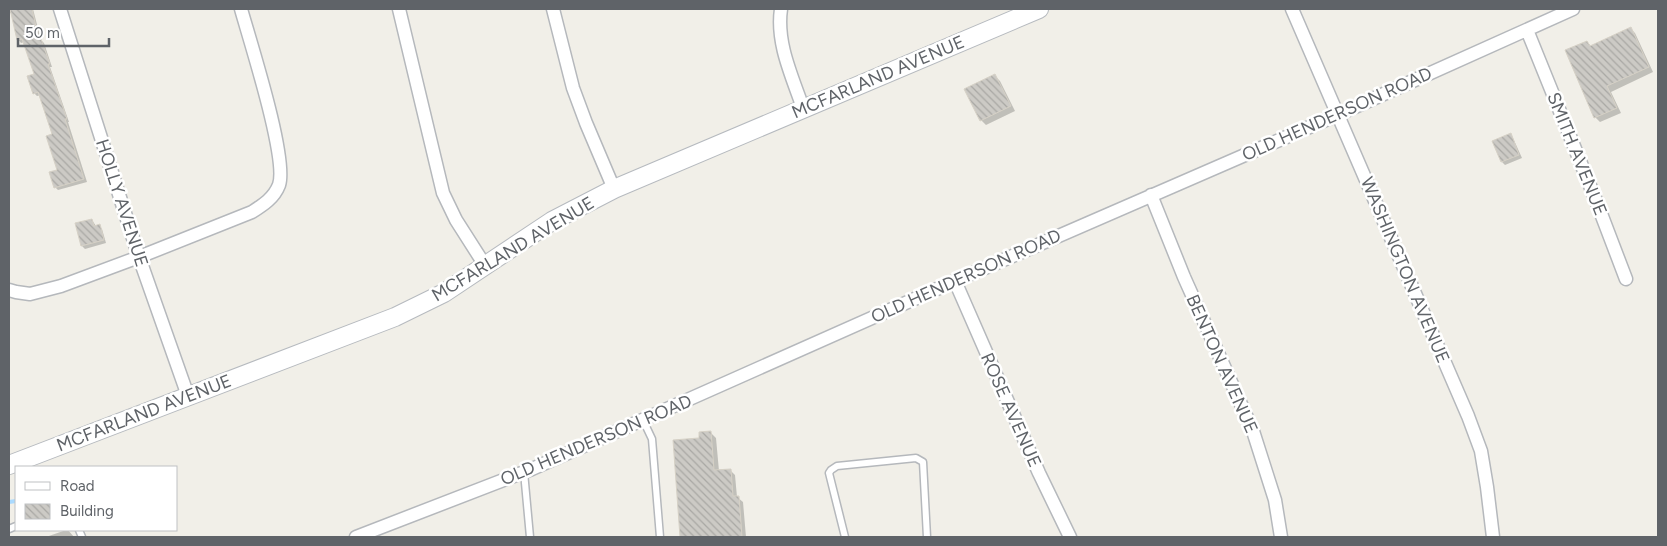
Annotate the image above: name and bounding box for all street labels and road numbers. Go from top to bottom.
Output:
street label: MCFARLAND AVENUE [788,31,968,123]
street label: OLD HENDERSON ROAD [1239,62,1435,166]
street label: SMITH AVENUE [1542,89,1612,219]
street label: HOLLY AVENUE [91,136,153,270]
street label: WASHINGTON AVENUE [1356,174,1454,366]
street label: MCFARLAND AVENUE [428,192,598,306]
street label: OLD HENDERSON ROAD [868,224,1064,328]
street label: BENTON AVENUE [1182,291,1262,437]
street label: ROSE AVENUE [976,349,1046,471]
street label: MCFARLAND AVENUE [53,369,235,457]
street label: OLD HENDERSON ROAD [497,390,695,490]

